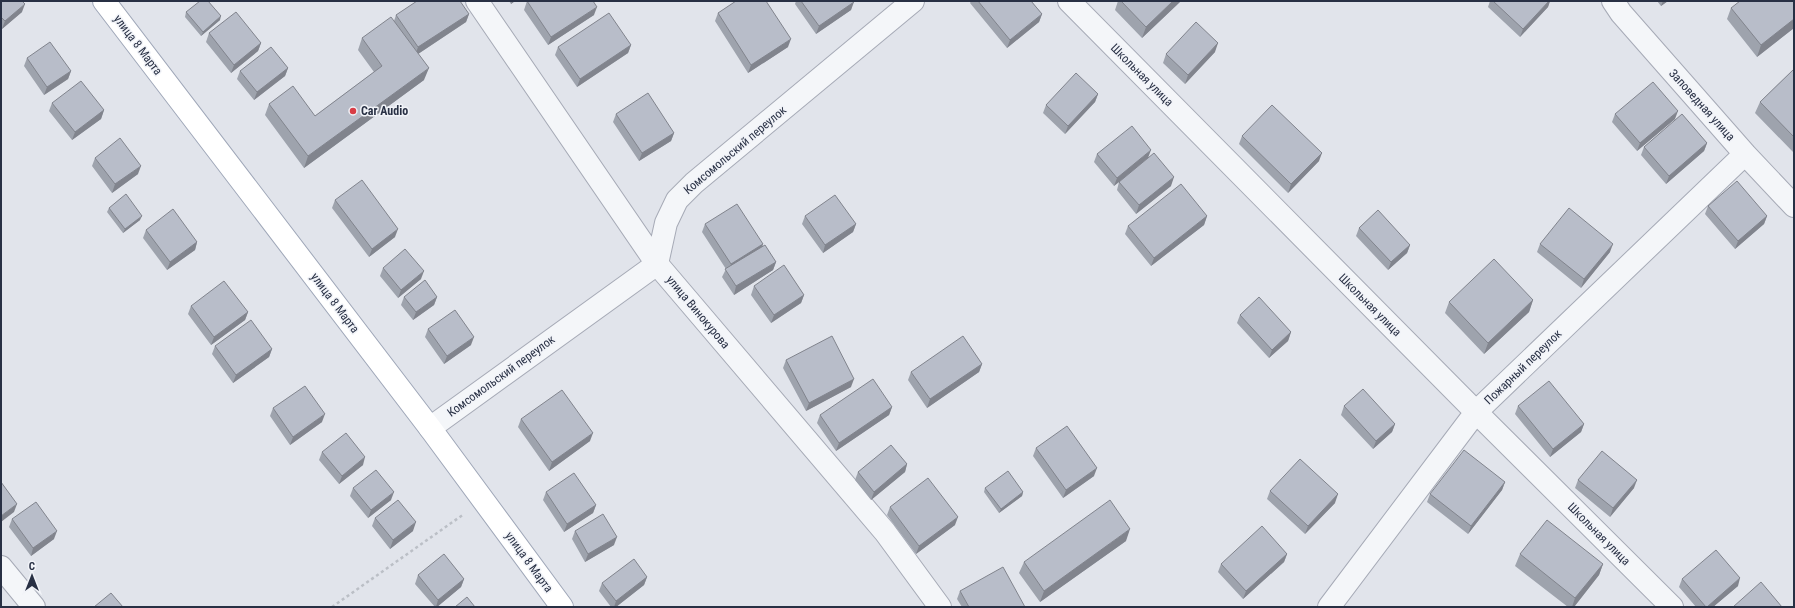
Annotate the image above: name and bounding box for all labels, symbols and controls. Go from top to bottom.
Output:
street label: улица 8 Марта [111,12,165,78]
street label: Школьная улица [1108,41,1176,109]
street label: Заповедная улица [1666,66,1738,144]
street label: Комсомольский переулок [681,103,789,197]
place label: Car Audio [361,104,408,118]
marker: Car Audio [348,106,358,116]
street label: улица 8 Марта [308,270,362,336]
street label: Школьная улица [1336,271,1404,339]
street label: улица Винокурова [663,273,733,352]
street label: Пожарный переулок [1481,326,1565,407]
street label: Комсомольский переулок [444,332,558,420]
street label: Школьная улица [1565,500,1633,568]
street label: улица 8 Марта [502,529,556,595]
north arrow [12,556,52,596]
text: С [29,560,35,573]

